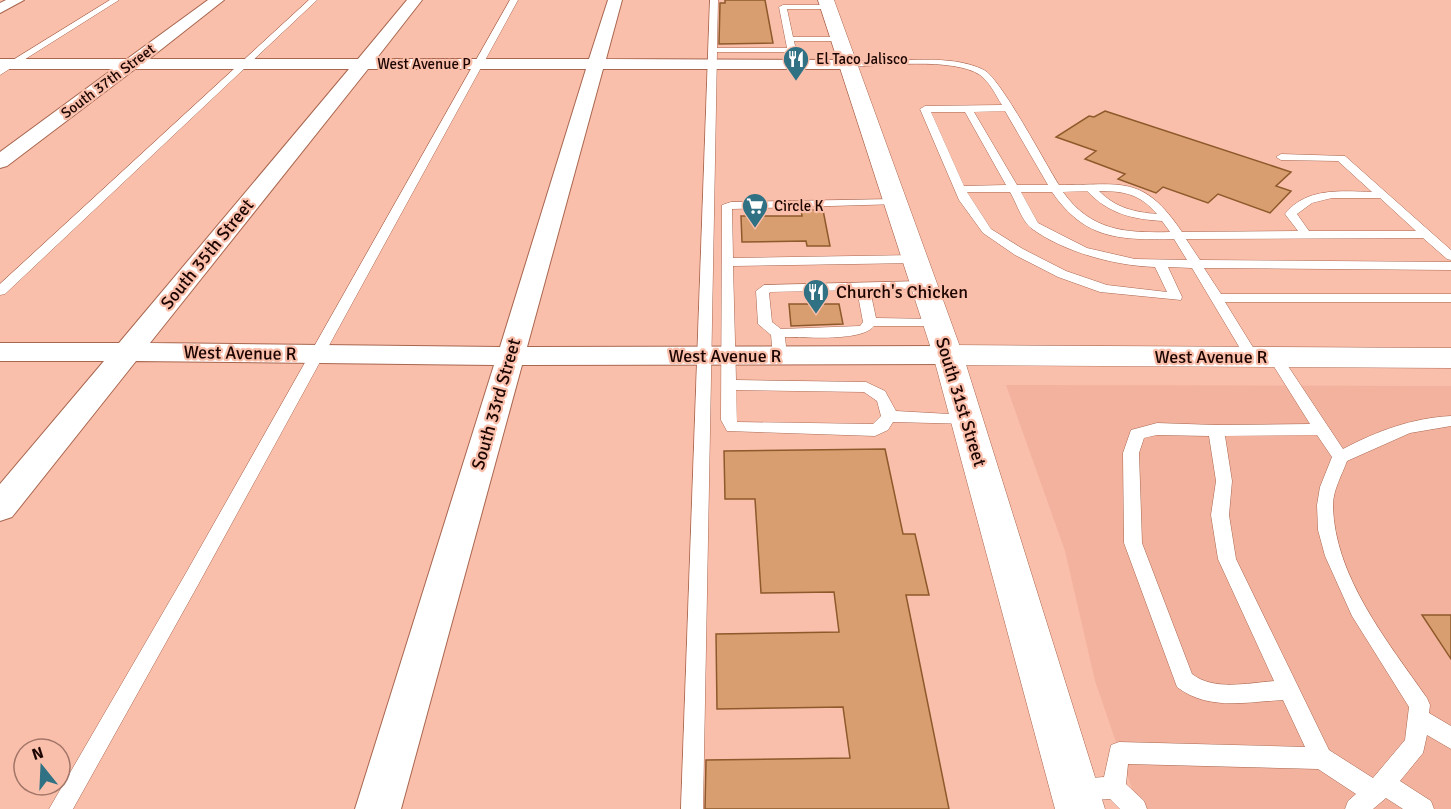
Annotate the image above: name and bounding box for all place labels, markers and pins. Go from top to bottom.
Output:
restaurant icon: El Taco Jalisco [781,44,811,82]
place label: El Taco Jalisco [816,50,908,68]
supermarket icon: Circle K [740,191,770,229]
place label: Circle K [774,197,823,215]
restaurant icon: Church's Chicken [801,277,831,315]
place label: Church's Chicken [836,281,968,303]

